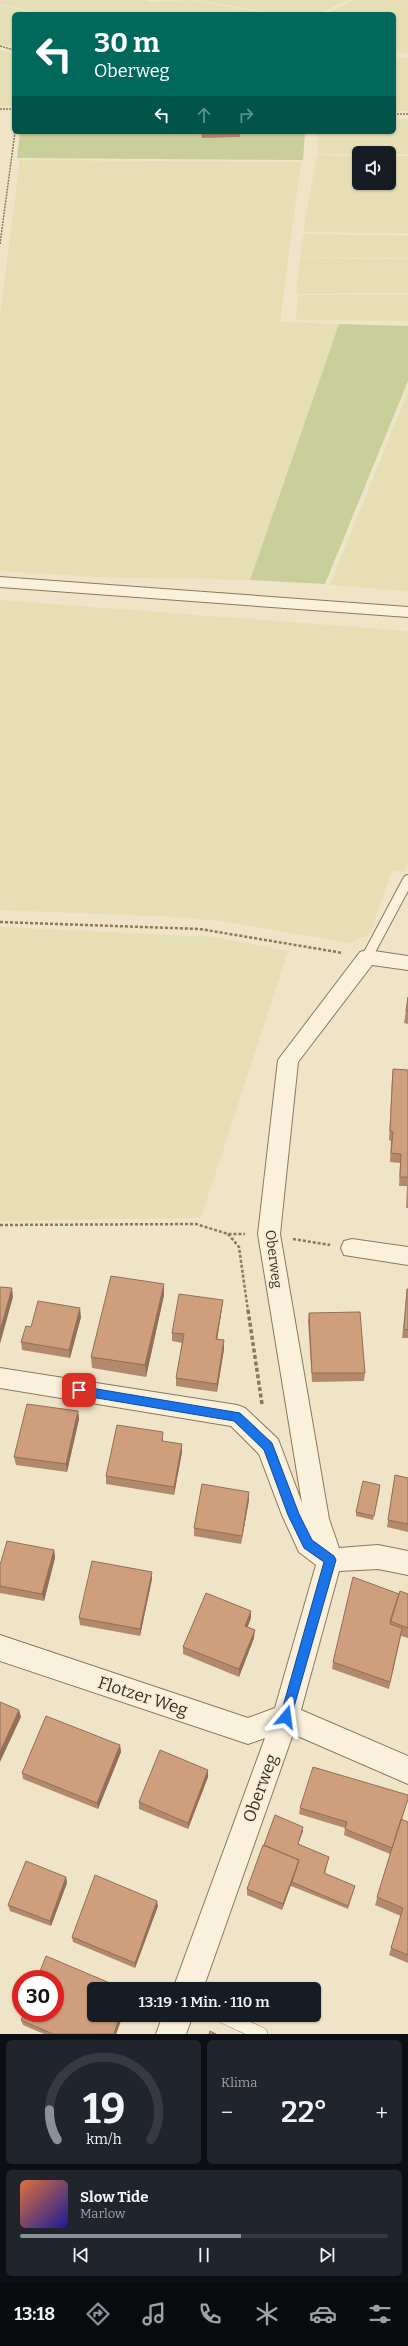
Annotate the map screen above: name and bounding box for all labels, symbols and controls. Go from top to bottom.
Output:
text: 30 m [94,26,160,59]
icon: left [28,28,80,80]
text: Oberweg [94,60,170,82]
icon: left [151,104,173,126]
icon: ahead [193,104,215,126]
icon: right [235,104,257,126]
map controls [352,146,396,190]
button: sound [352,146,396,190]
street label: Oberweg [261,1229,286,1289]
pin [62,1373,96,1407]
icon: arrive [68,1379,90,1401]
street label: Flotzer Weg [95,1672,191,1721]
position arrow [265,1696,307,1738]
street label: Oberweg [238,1751,283,1825]
speed limit sign: 30 [12,1970,64,2022]
text: 13:19 · 1 Min. · 110 m [138,1993,270,2011]
text: Klima [221,2075,257,2090]
text: 19 [82,2084,125,2134]
text: 22° [281,2094,328,2130]
text: − [221,2099,233,2126]
text: + [375,2099,388,2126]
text: km/h [86,2131,121,2148]
text: Slow Tide [80,2188,148,2206]
text: Marlow [80,2206,125,2221]
icon: previous [70,2244,92,2266]
icon: pause [193,2244,215,2266]
icon: next [316,2244,338,2266]
icon: directions [84,2300,112,2328]
icon: music [140,2300,168,2328]
icon: phone [196,2300,224,2328]
icon: climate [253,2300,281,2328]
icon: car [309,2300,337,2328]
icon: filters [366,2300,394,2328]
text: 13:18 [14,2303,55,2325]

